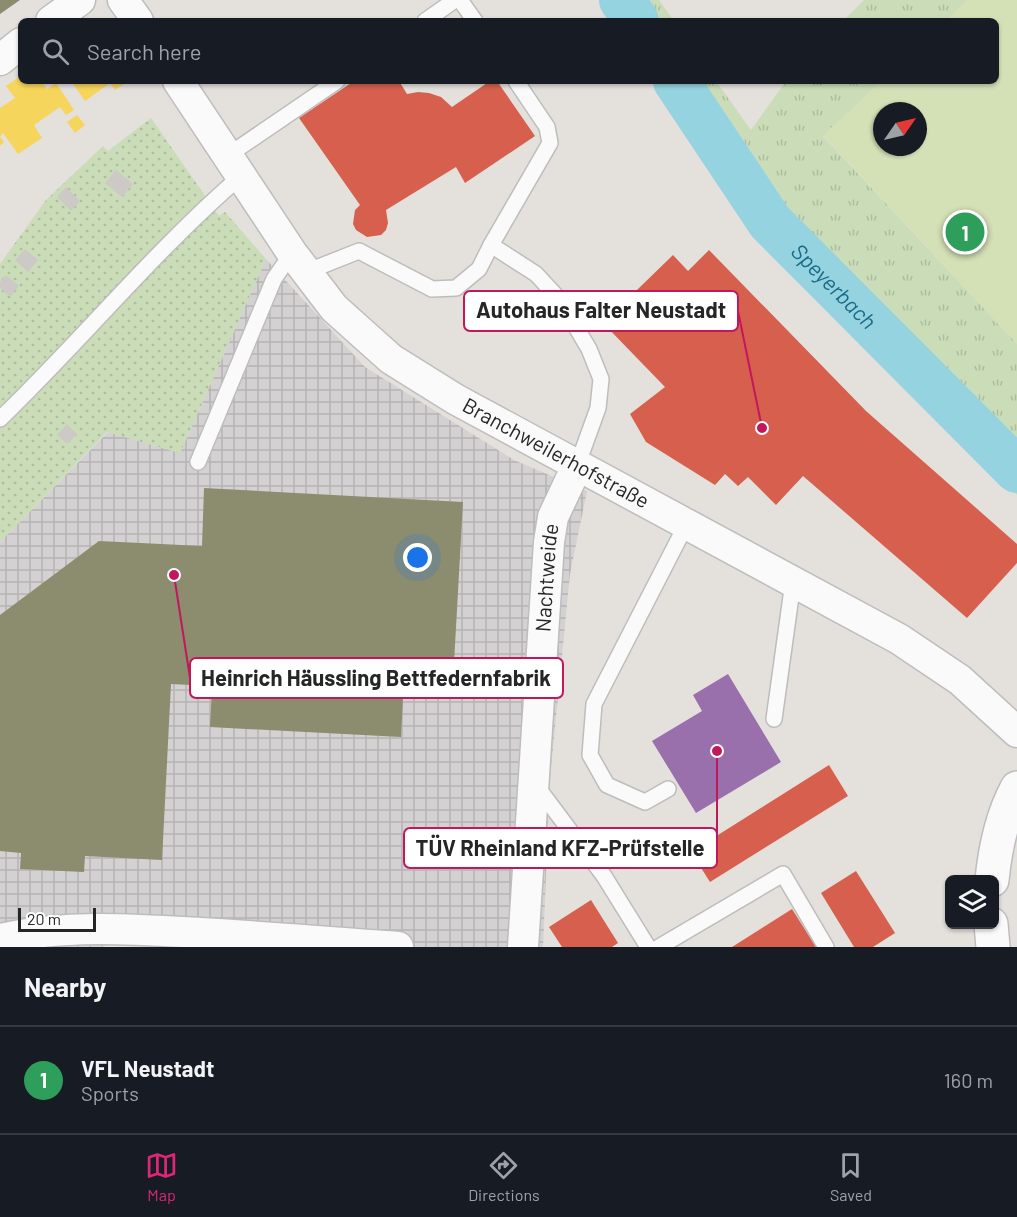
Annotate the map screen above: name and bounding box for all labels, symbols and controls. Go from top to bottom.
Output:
search box [18,18,999,84]
icon: search [39,35,72,68]
text: Search here [87,38,201,64]
north arrow [873,102,927,156]
pin: 1 [946,210,984,254]
water label: Speyerbach [787,237,883,333]
callout: Autohaus Falter Neustadt [464,291,738,331]
text: Autohaus Falter Neustadt [476,296,726,322]
street label: Branchweilerhofstraße [459,392,654,513]
street label: Nachtweide [529,521,563,633]
your location [403,543,432,572]
callout: Heinrich Häussling Bettfedernfabrik [190,658,563,698]
text: Heinrich Häussling Bettfedernfabrik [201,664,551,690]
callout: TÜV Rheinland KFZ-Prüfstelle [404,828,717,868]
text: TÜV Rheinland KFZ-Prüfstelle [416,834,704,860]
map controls [945,875,999,929]
button: layers [945,875,999,929]
scale bar [18,905,96,932]
text: 20 m [27,909,61,928]
text: Nearby [24,971,106,1002]
text: VFL Neustadt [81,1055,214,1081]
text: 1 [40,1068,47,1092]
text: 160 m [944,1068,993,1092]
text: Sports [81,1081,139,1105]
tab: Map [145,1149,178,1204]
tab: Directions [468,1149,540,1204]
tab: Saved [830,1149,872,1204]

